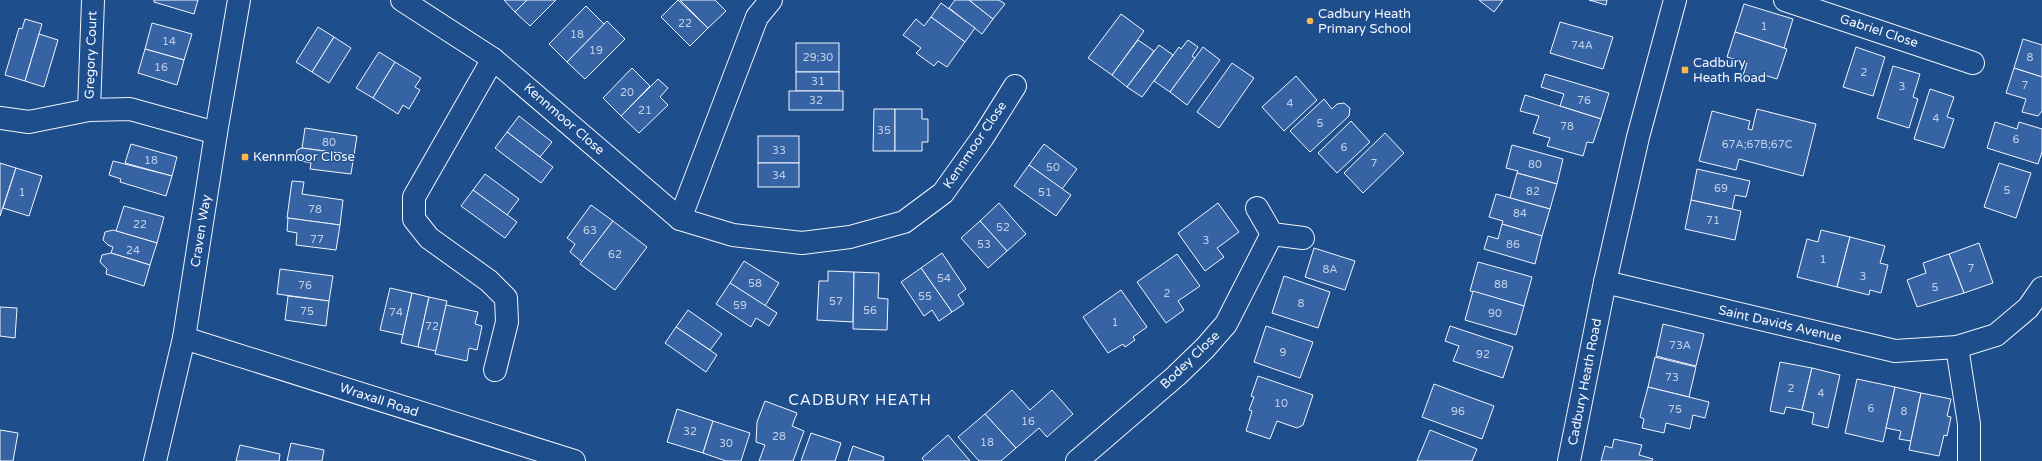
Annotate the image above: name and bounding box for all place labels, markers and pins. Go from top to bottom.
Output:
place label: Cadbury Heath Primary School [1318,6,1411,37]
marker: Cadbury Heath Primary School [1305,16,1315,26]
place label: Cadbury Heath Road [1693,55,1766,86]
marker: Cadbury Heath Road [1680,65,1690,75]
place label: Kennmoor Close [253,149,355,165]
marker: Kennmoor Close [240,152,250,162]

